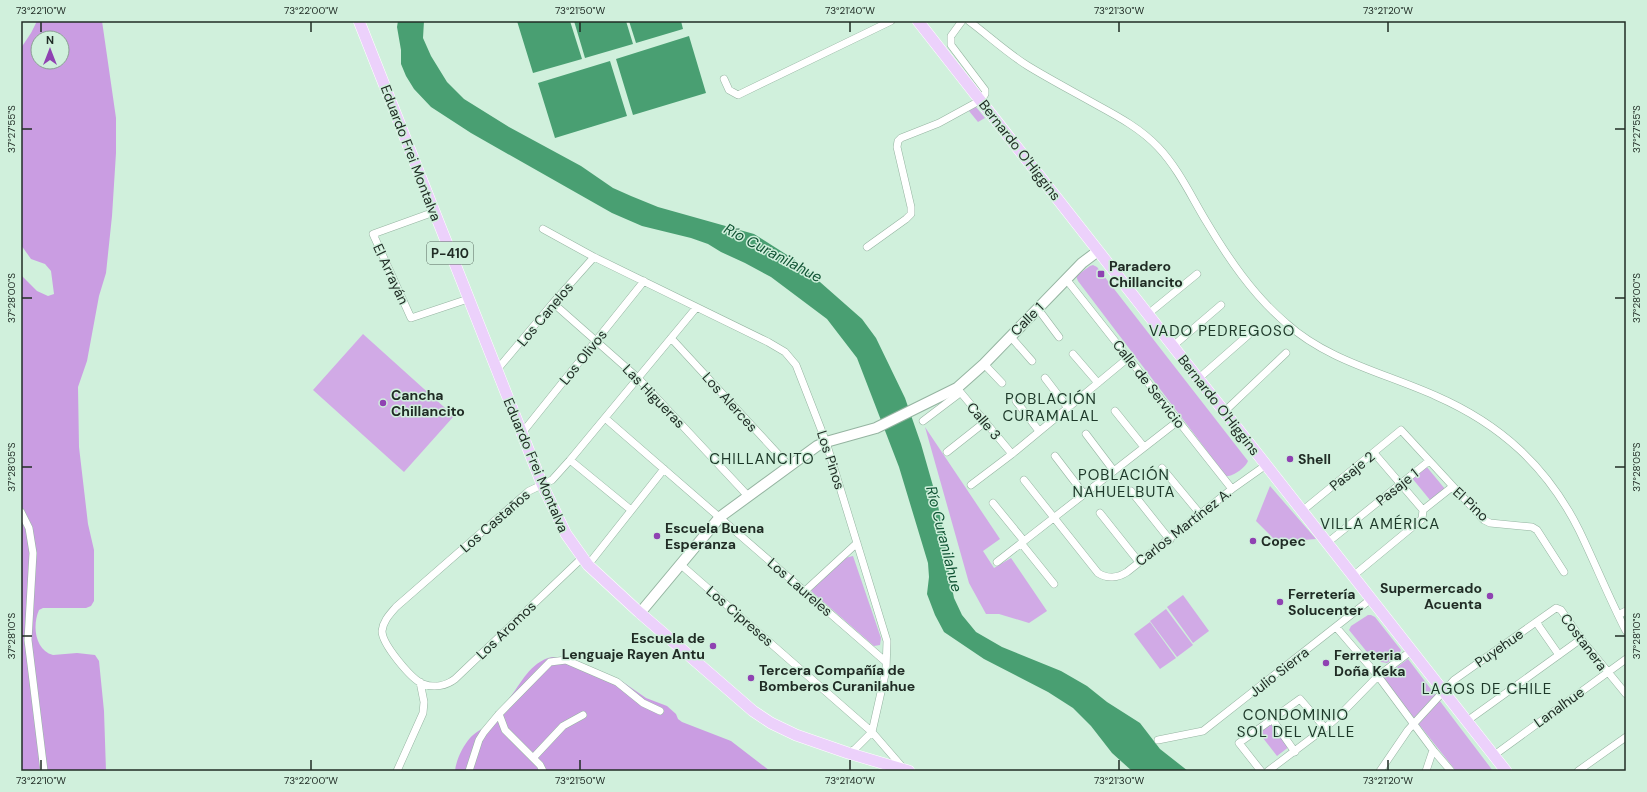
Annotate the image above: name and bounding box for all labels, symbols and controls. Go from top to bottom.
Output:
text: 73°22'10"W [16,4,66,17]
text: 73°22'00"W [284,4,338,17]
text: 73°21'50"W [555,4,605,17]
text: 73°21'40"W [825,4,875,17]
text: 73°21'30"W [1094,4,1144,17]
text: 73°21'20"W [1363,4,1413,17]
north arrow [30,30,70,70]
text: N [46,33,54,47]
street label: Eduardo Frei Montalva [377,82,445,224]
street label: Bernardo O'Higgins [975,96,1065,204]
text: 37°27'55"S [5,105,18,153]
text: 37°27'55"S [1630,105,1643,153]
water label: Río Curanilahue [720,219,826,287]
street label: El Arrayán [369,241,413,307]
road number: P-410 [427,242,473,264]
place label: Paradero Chillancito [1109,257,1183,291]
marker: Paradero Chillancito [1096,269,1106,279]
text: 37°28'00"S [5,273,18,323]
text: 37°28'00"S [1630,273,1643,323]
street label: Los Canelos [513,278,577,350]
street label: Calle 1 [1007,299,1047,339]
district label: VADO PEDREGOSO [1149,321,1295,341]
street label: Los Olivos [555,326,611,388]
street label: Calle de Servicio [1109,336,1189,432]
street label: Bernardo O'Higgins [1174,351,1264,459]
street label: Las Higueras [619,360,689,432]
street label: Los Alerces [698,368,762,436]
place label: Cancha Chillancito [391,386,465,420]
district label: POBLACIÓN CURAMALAL [1003,389,1099,426]
street label: Eduardo Frei Montalva [499,395,573,535]
marker: Cancha Chillancito [378,398,388,408]
street label: Calle 3 [963,398,1005,444]
street label: Los Pinos [813,428,849,492]
text: 37°28'05"S [5,442,18,492]
text: 37°28'05"S [1630,442,1643,492]
street label: Pasaje 2 [1326,447,1378,495]
district label: CHILLANCITO [709,449,815,469]
place label: Shell [1298,450,1331,468]
marker: Shell [1285,454,1295,464]
street label: Pasaje 1 [1372,464,1422,510]
district label: POBLACIÓN NAHUELBUTA [1073,465,1175,502]
street label: El Pino [1449,483,1493,525]
water label: Río Curanilahue [921,484,967,594]
street label: Carlos Martínez A. [1132,484,1235,570]
street label: Los Castaños [456,486,534,556]
district label: VILLA AMÉRICA [1320,514,1440,534]
place label: Escuela Buena Esperanza [665,519,764,553]
marker: Escuela Buena Esperanza [652,531,662,541]
place label: Copec [1261,532,1306,550]
marker: Copec [1248,536,1258,546]
street label: Los Laureles [764,554,836,620]
place label: Supermercado Acuenta [1380,579,1482,613]
street label: Los Cipreses [703,582,777,650]
place label: Ferretería Solucenter [1288,585,1363,619]
marker: Supermercado Acuenta [1485,591,1495,601]
street label: Los Aromos [472,597,540,663]
marker: Ferretería Solucenter [1275,597,1285,607]
street label: Costanera [1557,610,1611,674]
text: 37°28'10"S [5,613,18,659]
text: 37°28'10"S [1630,613,1643,659]
street label: Puyehue [1471,625,1527,671]
place label: Escuela de Lenguaje Rayen Antu [562,629,705,663]
marker: Escuela de Lenguaje Rayen Antu [708,641,718,651]
street label: Julio Sierra [1246,643,1312,701]
place label: Ferreteria Doña Keka [1334,646,1406,680]
marker: Ferreteria Doña Keka [1321,658,1331,668]
place label: Tercera Compañía de Bomberos Curanilahue [759,661,915,695]
marker: Tercera Compañía de Bomberos Curanilahue [746,673,756,683]
district label: LAGOS DE CHILE [1422,679,1552,699]
street label: Lanalhue [1530,683,1588,731]
district label: CONDOMINIO SOL DEL VALLE [1237,705,1355,742]
text: 73°22'10"W [16,774,66,787]
text: 73°22'00"W [284,774,338,787]
text: 73°21'50"W [555,774,605,787]
text: 73°21'40"W [825,774,875,787]
text: 73°21'30"W [1094,774,1144,787]
text: 73°21'20"W [1363,774,1413,787]

